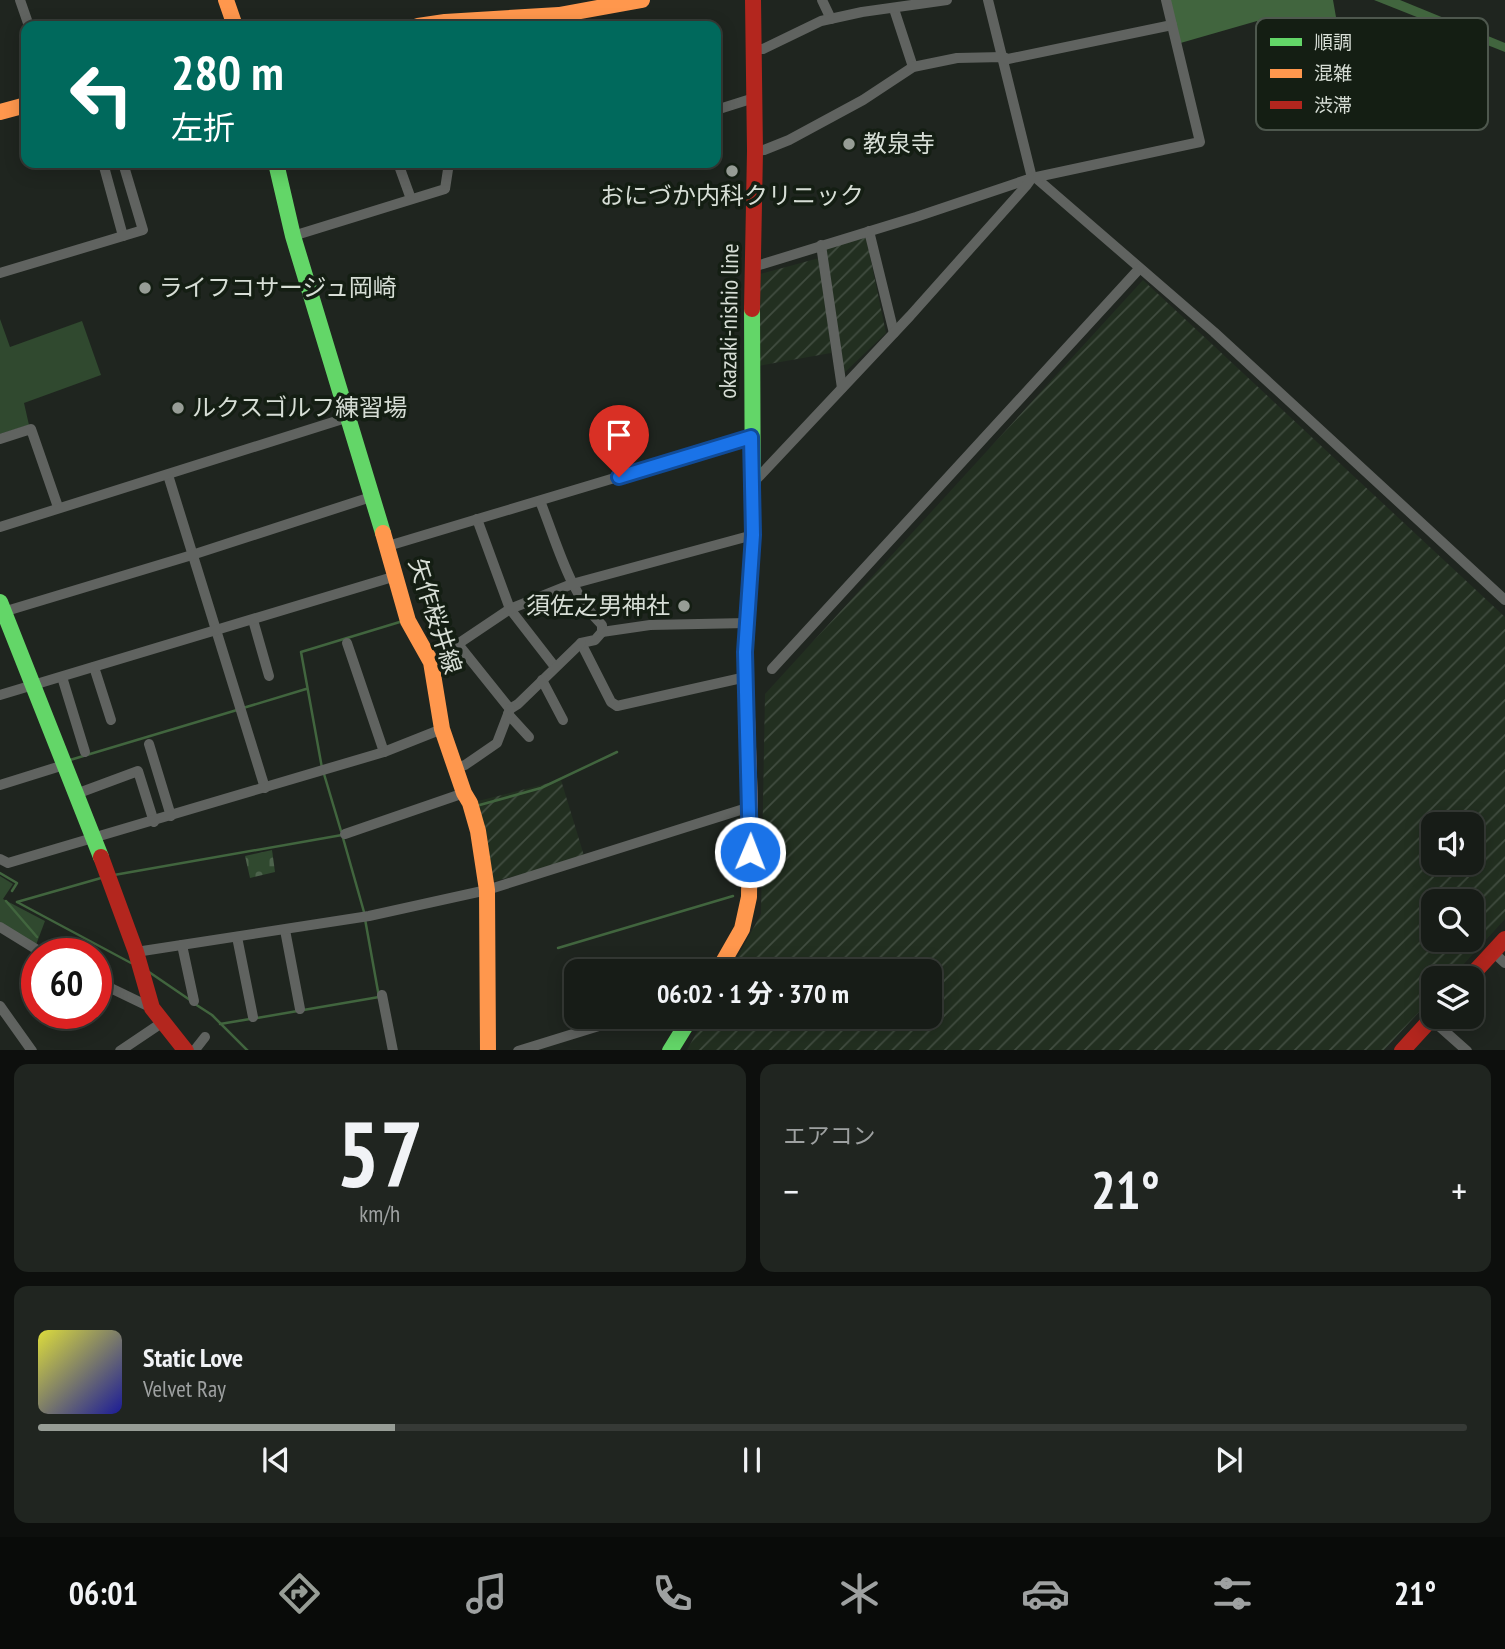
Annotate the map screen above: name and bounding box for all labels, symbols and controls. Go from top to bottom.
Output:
legend [1256,18,1488,130]
text: 順調 [1314,30,1352,54]
text: 280 m [171,40,284,104]
icon: left [56,49,147,140]
text: 混雑 [1314,61,1352,85]
text: 渋滞 [1314,93,1352,117]
text: 左折 [171,106,235,148]
place label: 教泉寺 [863,128,935,159]
marker: 教泉寺 [841,136,857,152]
marker: おにづか内科クリニック [724,163,740,179]
place label: おにづか内科クリニック [600,180,864,211]
street label: okazaki-nishio line [712,243,745,399]
place label: ライフコサージュ岡崎 [159,272,397,303]
marker: ライフコサージュ岡崎 [137,280,153,296]
place label: ルクスゴルフ練習場 [192,392,407,423]
marker: ルクスゴルフ練習場 [170,400,186,416]
pin [589,405,649,477]
icon: arrive [600,416,638,454]
street label: 矢作桜井線 [402,554,469,678]
place label: 須佐之男神社 [526,590,670,621]
marker: 須佐之男神社 [676,598,692,614]
map controls [1421,812,1484,1029]
button: sound [1421,812,1484,875]
position arrow [713,815,787,889]
button: search [1421,889,1484,952]
speed limit sign: 60 [21,938,112,1029]
button: layers [1421,966,1484,1029]
text: 06:02 · 1 分 · 370 m [657,977,849,1010]
text: 57 [336,1094,423,1212]
text: エアコン [784,1121,876,1150]
text: 21° [1091,1156,1160,1223]
text: − [784,1166,799,1215]
text: + [1451,1166,1467,1215]
text: km/h [359,1199,400,1228]
text: Static Love [143,1341,243,1374]
text: Velvet Ray [143,1374,226,1403]
icon: previous [257,1441,295,1479]
icon: pause [733,1441,771,1479]
icon: next [1210,1441,1248,1479]
icon: directions [275,1569,324,1618]
icon: music [462,1569,511,1618]
icon: phone [648,1569,697,1618]
icon: climate [835,1569,884,1618]
icon: car [1021,1569,1070,1618]
icon: filters [1208,1569,1257,1618]
text: 06:01 [69,1572,138,1614]
text: 21° [1394,1572,1436,1614]

